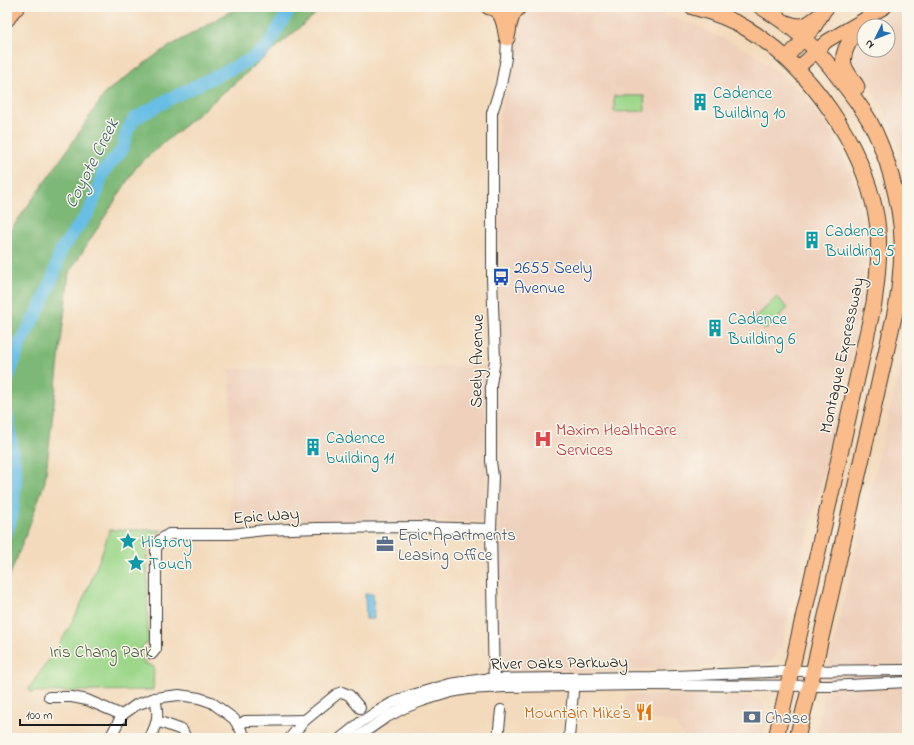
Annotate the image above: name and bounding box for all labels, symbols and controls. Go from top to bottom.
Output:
north arrow [856,18,896,58]
text: N [861,36,878,52]
place label: Cadence Building 10 [712,81,786,128]
building icon: Cadence Building 10 [690,92,710,112]
water label: Coyote Creek [59,114,127,213]
place label: Cadence Building 5 [824,219,895,266]
building icon: Cadence Building 5 [802,230,822,250]
place label: 2655 Seely Avenue [514,256,592,301]
bus stop icon: 2655 Seely Avenue [491,267,511,287]
street label: Montague Expressway [814,275,873,436]
place label: Cadence Building 6 [727,307,796,354]
street label: Seely Avenue [464,314,492,408]
building icon: Cadence Building 6 [705,318,725,338]
place label: Maxim Healthcare Services [556,418,677,463]
place label: Cadence building 11 [326,426,395,473]
hospital icon: Maxim Healthcare Services [533,429,553,449]
building icon: Cadence building 11 [303,437,323,457]
street label: Epic Way [232,502,300,532]
place label: Epic Apartments Leasing Office [398,523,516,570]
place label: History [141,530,192,556]
place icon: History [118,531,138,551]
office icon: Epic Apartments Leasing Office [375,534,395,554]
place label: Touch [149,552,192,577]
place icon: Touch [126,553,146,573]
park label: Iris Chang Park [50,640,153,667]
street label: River Oaks Parkway [490,650,628,678]
scale bar [20,701,126,727]
place label: Mountain Mike's [524,701,631,726]
restaurant icon: Mountain Mike's [634,702,654,722]
place label: Chase [765,706,808,731]
text: 100 m [26,707,53,725]
bank icon: Chase [742,707,762,727]

